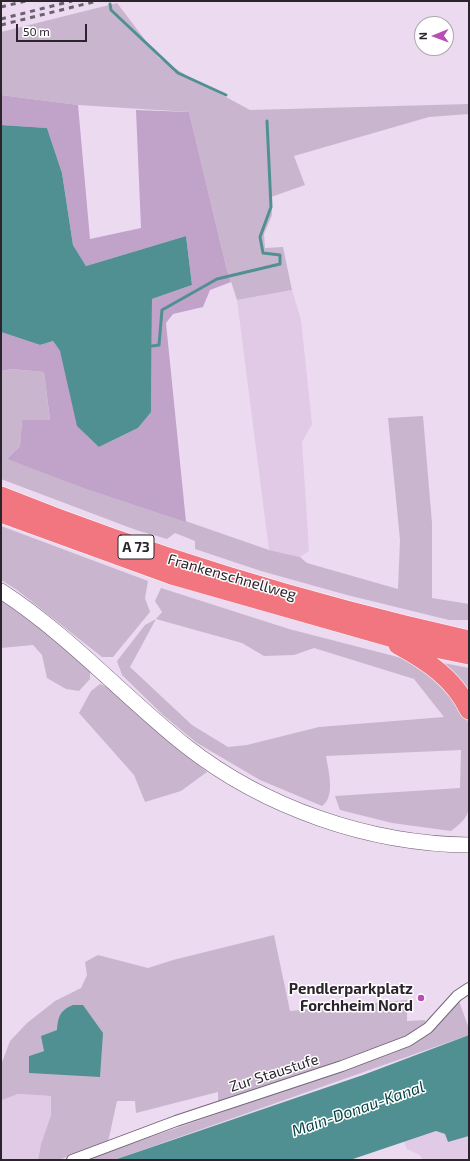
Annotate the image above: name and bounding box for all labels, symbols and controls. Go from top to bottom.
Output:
scale bar [18,16,89,42]
north arrow [414,16,454,56]
text: 50 m [23,24,50,38]
text: N [416,32,429,40]
road number: A 73 [118,535,154,559]
street label: Frankenschnellweg [166,550,298,604]
place label: Pendlerparkplatz Forchheim Nord [289,980,413,1015]
marker: Pendlerparkplatz Forchheim Nord [416,993,426,1003]
street label: Zur Staustufe [227,1050,321,1096]
water label: Main-Donau-Kanal [289,1077,427,1141]

